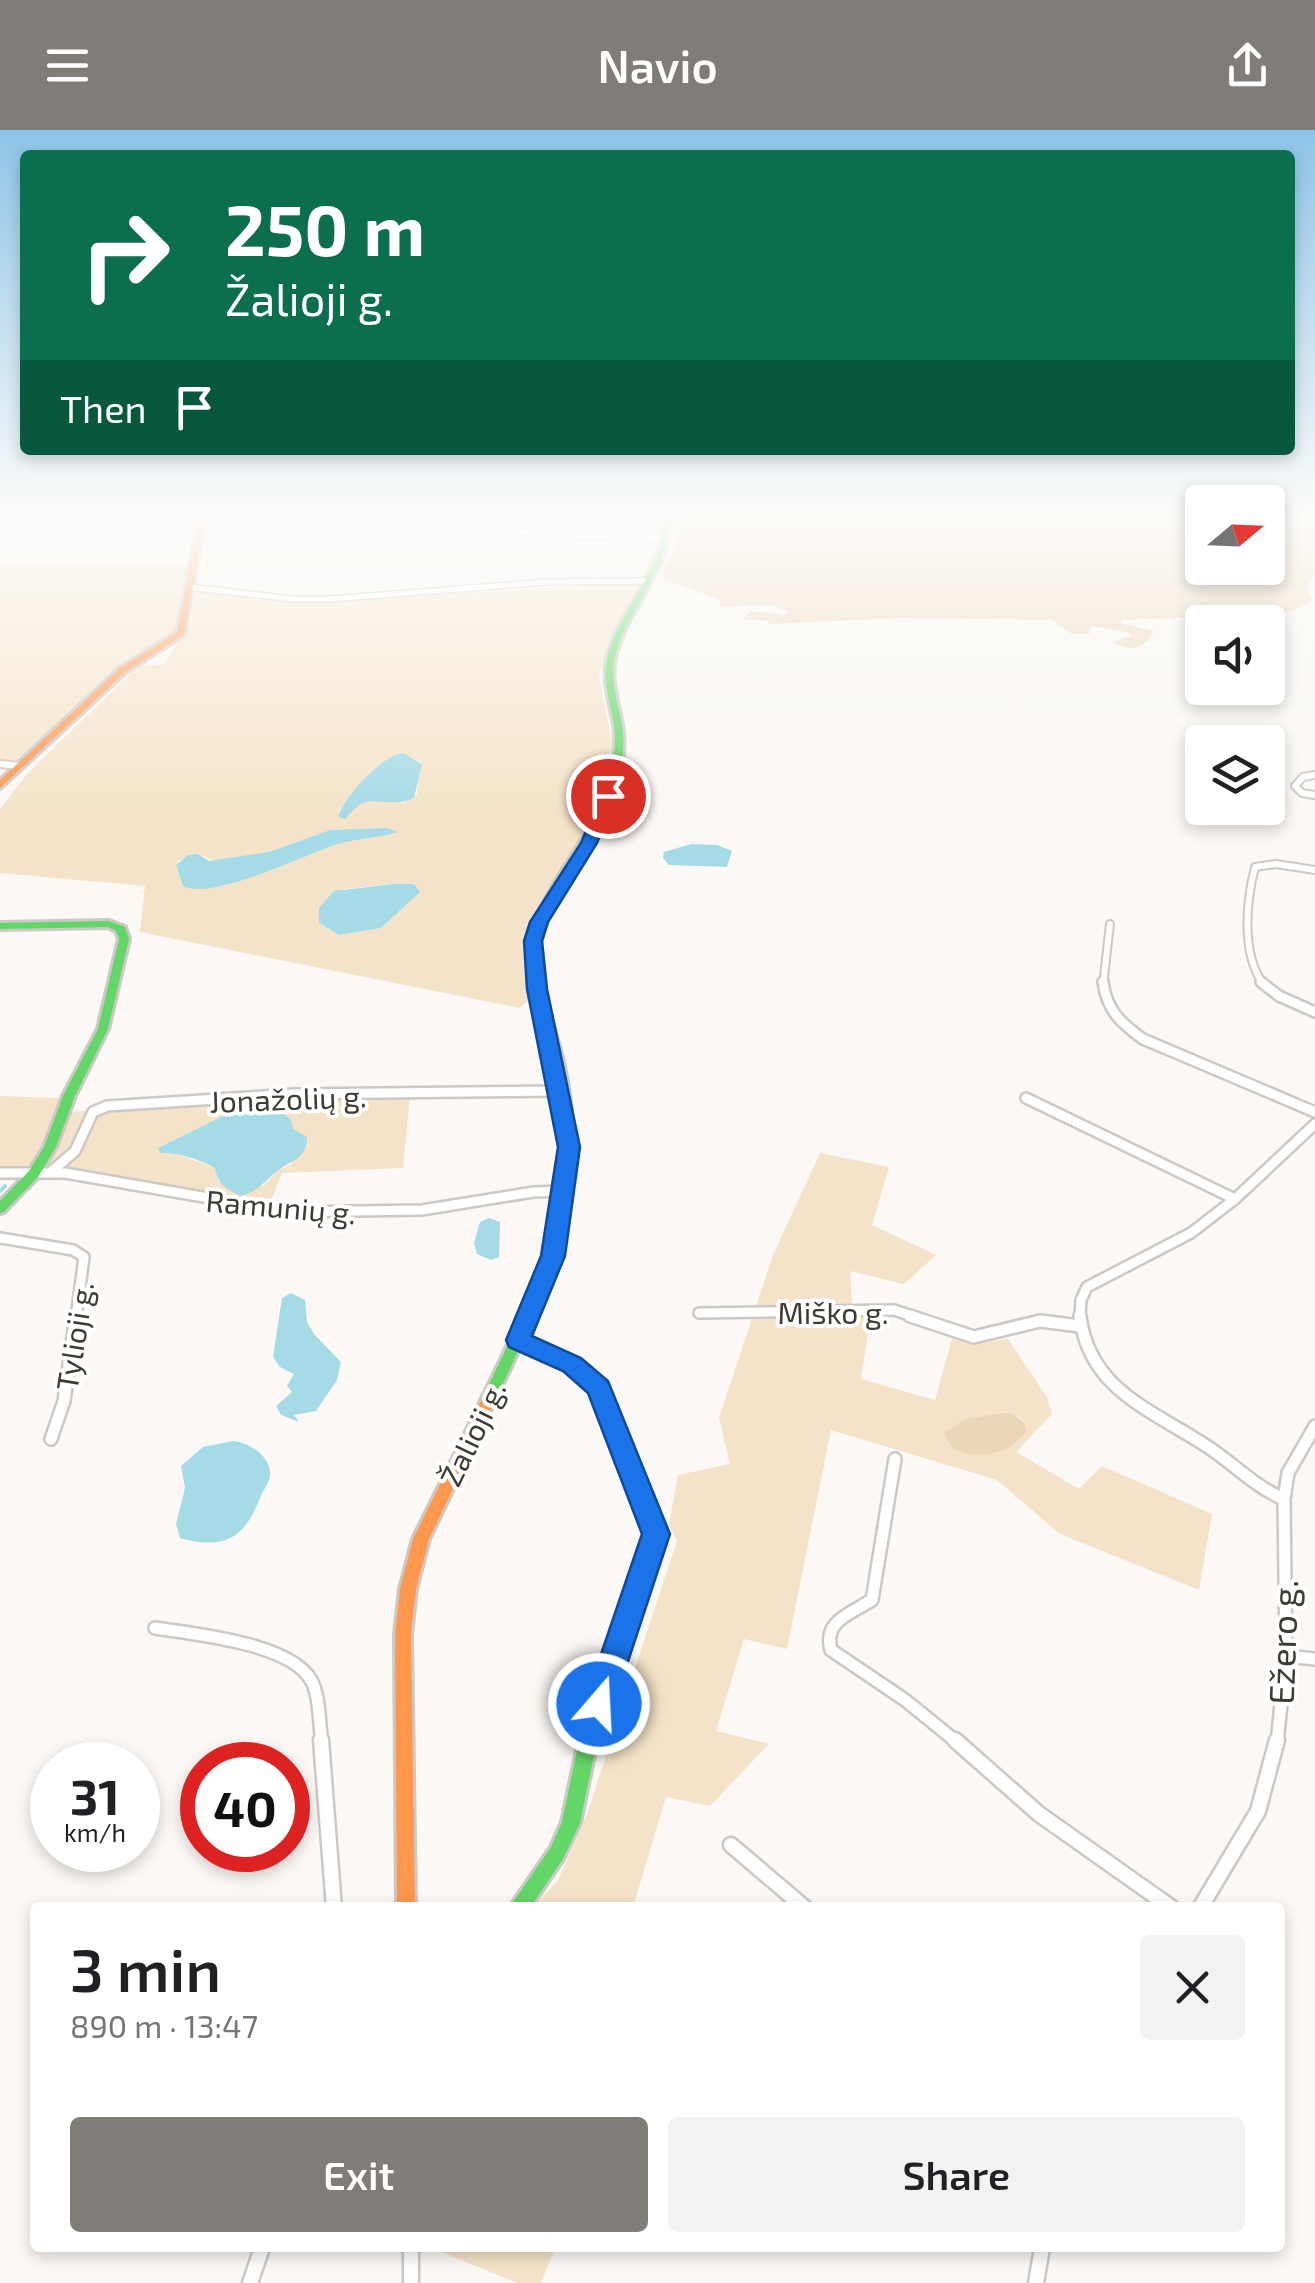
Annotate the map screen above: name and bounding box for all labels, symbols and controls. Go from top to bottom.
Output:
icon: menu [40,38,95,93]
text: Navio [597,38,718,92]
icon: share [1220,38,1275,93]
text: 250 m [225,186,425,270]
icon: right [60,190,190,320]
text: Žalioji g. [225,271,393,325]
icon: arrive [167,380,222,435]
text: Then [60,385,147,431]
north arrow [1185,485,1285,585]
map controls [1185,485,1285,825]
button: sound [1185,605,1285,705]
button: layers [1185,725,1285,825]
pin [566,754,651,839]
icon: arrive [581,769,636,824]
street label: Jonažolių g. [209,1077,367,1119]
street label: Ramunių g. [204,1182,358,1230]
street label: Tylioji g. [48,1279,100,1393]
street label: Miško g. [777,1294,889,1330]
street label: Žalioji g. [431,1375,513,1491]
street label: Ežero g. [1259,1579,1305,1705]
position arrow [547,1652,651,1756]
speed limit sign: 40 [180,1742,310,1872]
text: 31 [70,1765,120,1825]
text: km/h [64,1817,126,1847]
text: 3 min [70,1932,221,2004]
button: close [1140,1935,1245,2040]
text: 890 m · 13:47 [70,2006,258,2044]
button: Exit [70,2117,648,2232]
button: Share [668,2117,1245,2232]

